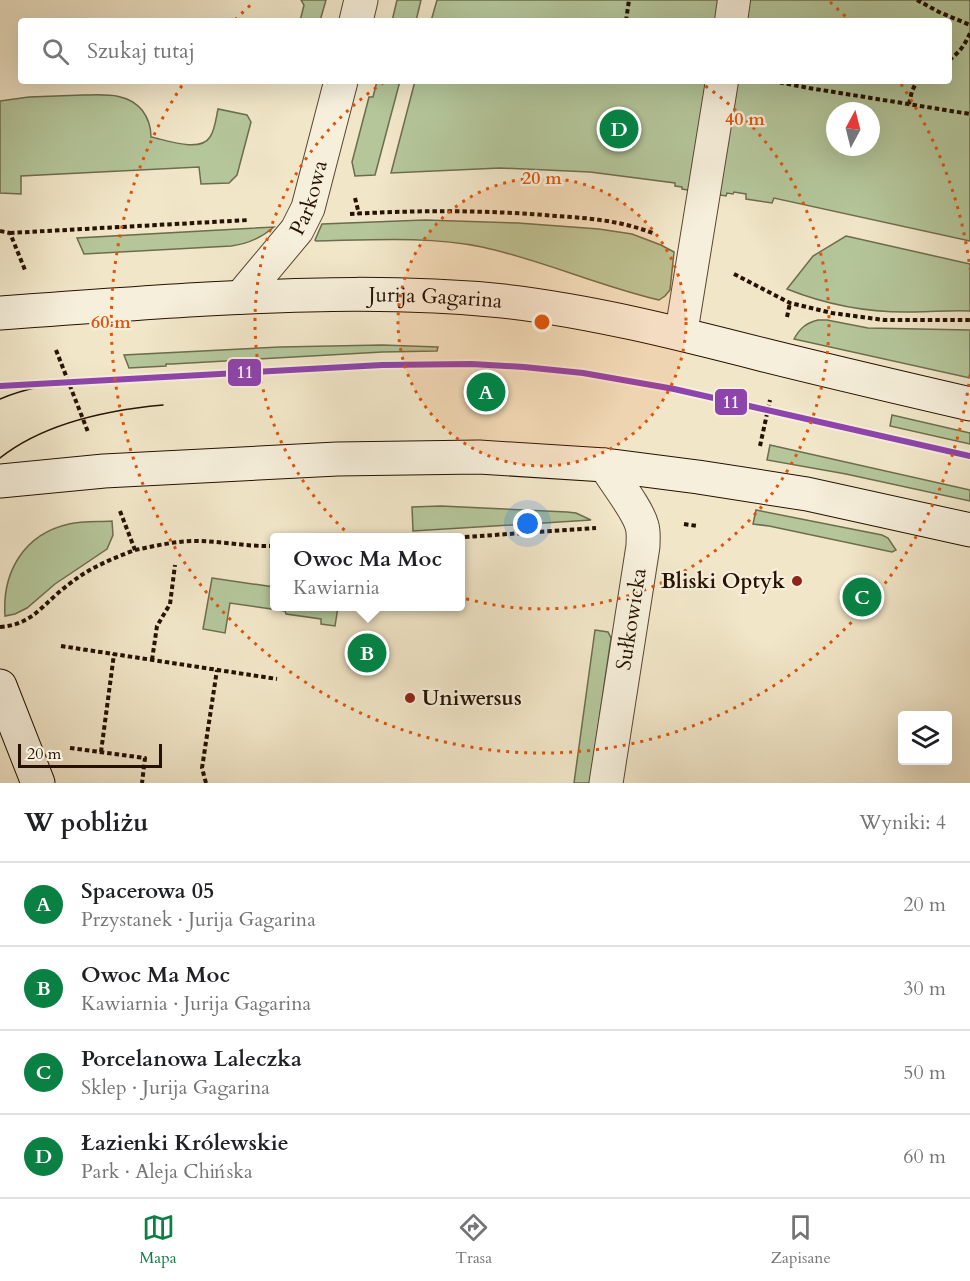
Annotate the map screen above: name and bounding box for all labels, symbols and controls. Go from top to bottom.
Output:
search box [18,18,952,84]
icon: search [39,35,72,68]
text: Szukaj tutaj [87,36,195,66]
north arrow [826,102,880,156]
pin: D [600,106,638,152]
text: 40 m [725,107,765,132]
street label: Parkowa [283,157,335,240]
text: 20 m [522,166,562,191]
street label: Jurija Gagarina [365,280,504,316]
text: 60 m [91,310,131,335]
centre of rings [532,312,552,332]
line badge: 11 [227,358,262,387]
text: 11 [237,362,253,384]
pin: A [466,370,506,414]
line badge: 11 [714,388,748,416]
text: 11 [723,392,739,414]
your location [513,509,542,538]
popup [270,533,465,611]
text: Owoc Ma Moc [293,544,442,574]
street label: Sułkowicka [609,566,654,672]
place label: Bliski Optyk [661,567,785,596]
text: Kawiarnia [293,574,380,601]
marker: Bliski Optyk [790,574,804,588]
pin: C [842,574,882,620]
pin: B [348,630,386,676]
place label: Uniwersus [422,684,522,713]
marker: Uniwersus [403,691,417,705]
map controls [898,711,952,765]
button: layers [898,711,952,765]
scale bar [18,741,162,768]
text: 20 m [27,743,61,765]
text: W pobliżu [24,805,149,840]
text: Wyniki: 4 [859,809,946,836]
text: Spacerowa 05 [81,876,214,906]
text: A [36,891,51,918]
text: 20 m [903,891,946,918]
text: Przystanek · Jurija Gagarina [81,906,316,933]
text: Owoc Ma Moc [81,960,230,990]
text: B [36,975,51,1002]
text: 30 m [903,975,946,1002]
text: Kawiarnia · Jurija Gagarina [81,990,311,1017]
text: Porcelanowa Laleczka [81,1044,302,1074]
text: C [36,1059,51,1086]
text: 50 m [903,1059,946,1086]
text: Sklep · Jurija Gagarina [81,1074,270,1101]
text: Łazienki Królewskie [81,1128,289,1158]
text: D [35,1143,52,1170]
text: 60 m [903,1143,946,1170]
text: Park · Aleja Chińska [81,1158,253,1185]
tab: Mapa [139,1211,177,1269]
tab: Trasa [455,1211,492,1269]
tab: Zapisane [771,1211,831,1269]

